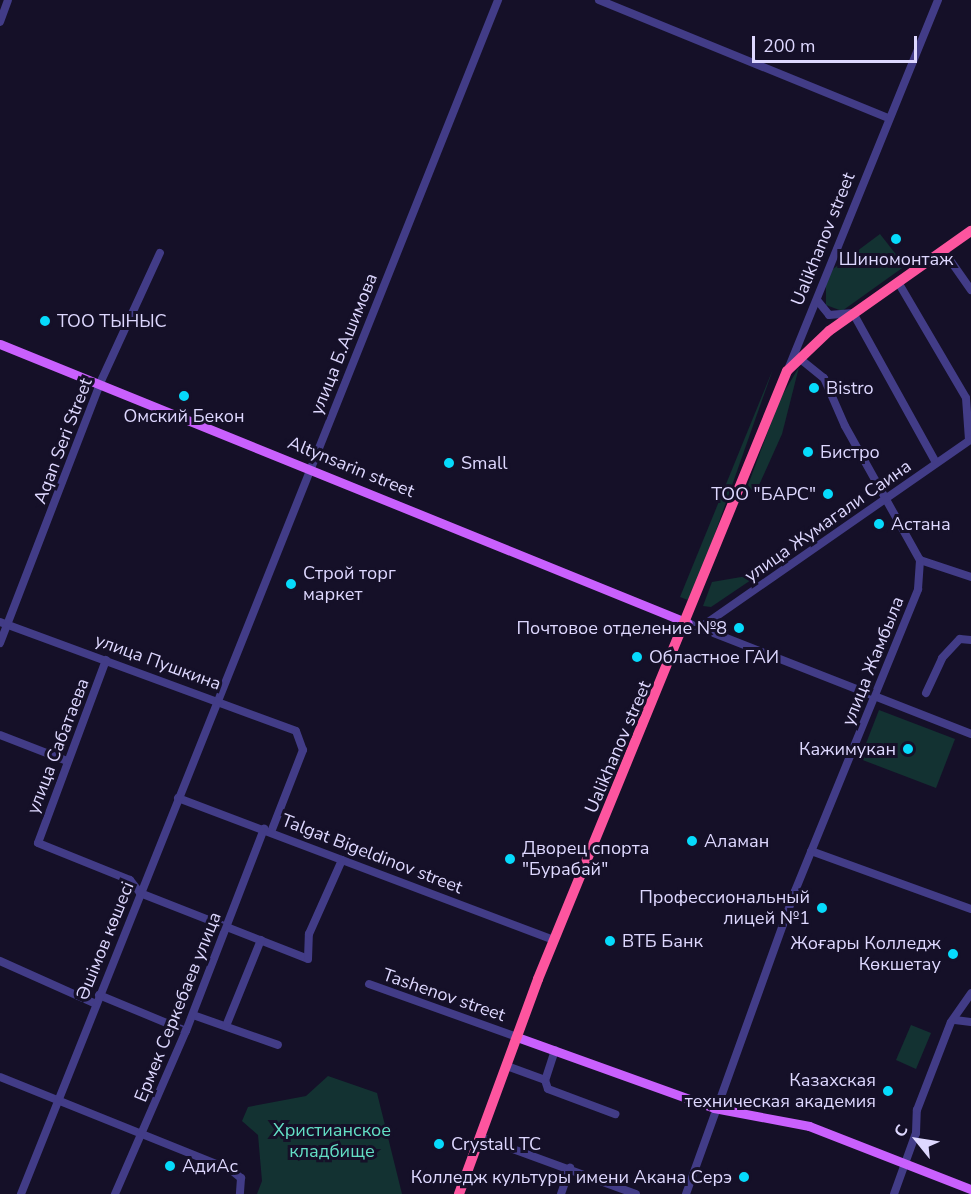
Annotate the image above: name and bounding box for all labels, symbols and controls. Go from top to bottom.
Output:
scale bar [755,24,920,62]
text: 200 m [763,34,815,58]
street label: Ualikhanov street [786,169,860,309]
marker: Шиномонтаж [889,232,903,246]
place label: Шиномонтаж [839,248,953,270]
street label: улица Б.Ашимова [306,270,382,418]
place label: ТОО ТЫНЫС [57,310,167,332]
marker: ТОО ТЫНЫС [38,314,52,328]
street label: Aqan Seri Street [29,375,97,507]
place label: Bistro [826,377,874,399]
marker: Bistro [807,381,821,395]
marker: Омский Бекон [177,389,191,403]
place label: Омский Бекон [123,405,245,427]
street label: Altynsarin street [285,432,417,502]
place label: Бистро [820,441,880,463]
marker: Бистро [801,445,815,459]
place label: Small [461,452,508,474]
street label: улица Жумагали Саина [741,455,915,587]
marker: Small [442,456,456,470]
place label: ТОО "БАРС" [711,483,816,505]
marker: ТОО "БАРС" [821,487,835,501]
place label: Астана [891,513,951,535]
marker: Астана [872,517,886,531]
place label: Строй торг маркет [303,563,396,606]
marker: Строй торг маркет [284,577,298,591]
street label: улица Жамбыла [837,593,909,729]
place label: Почтовое отделение №8 [516,617,727,639]
marker: Почтовое отделение №8 [732,621,746,635]
street label: улица Пушкина [92,629,224,695]
place label: Областное ГАИ [649,646,779,668]
marker: Областное ГАИ [630,650,644,664]
street label: улица Сабатаева [22,675,94,817]
street label: Ualikhanov street [580,678,656,816]
place label: Кажимукан [799,738,896,760]
marker: Кажимукан [901,742,915,756]
street label: Talgat Bigeldinov street [278,809,466,899]
place label: Аламан [704,830,769,852]
marker: Аламан [685,834,699,848]
place label: Дворец спорта "Бурабай" [522,838,649,880]
marker: Дворец спорта "Бурабай" [503,852,517,866]
street label: Әшімов көшесі [71,879,139,1003]
place label: Профессиональный лицей №1 [639,887,810,930]
marker: Профессиональный лицей №1 [815,901,829,915]
street label: Ермек Серкебаев улица [130,909,226,1105]
place label: ВТБ Банк [622,930,703,952]
place label: Жоғары Колледж Көкшетау [791,933,941,976]
marker: ВТБ Банк [603,934,617,948]
marker: Жоғары Колледж Көкшетау [946,947,960,961]
street label: Tashenov street [380,964,508,1026]
place label: Казахская техническая академия [685,1070,876,1112]
marker: Казахская техническая академия [881,1084,895,1098]
north arrow [887,1110,947,1170]
park label: Христианское кладбище [273,1120,391,1162]
text: С [889,1121,914,1141]
place label: Crystall TC [451,1133,541,1155]
marker: Crystall TC [432,1137,446,1151]
place label: АдиАс [182,1155,238,1177]
marker: АдиАс [163,1159,177,1173]
place label: Колледж культуры имени Акана Серэ [411,1166,732,1188]
marker: Колледж культуры имени Акана Серэ [737,1170,751,1184]

